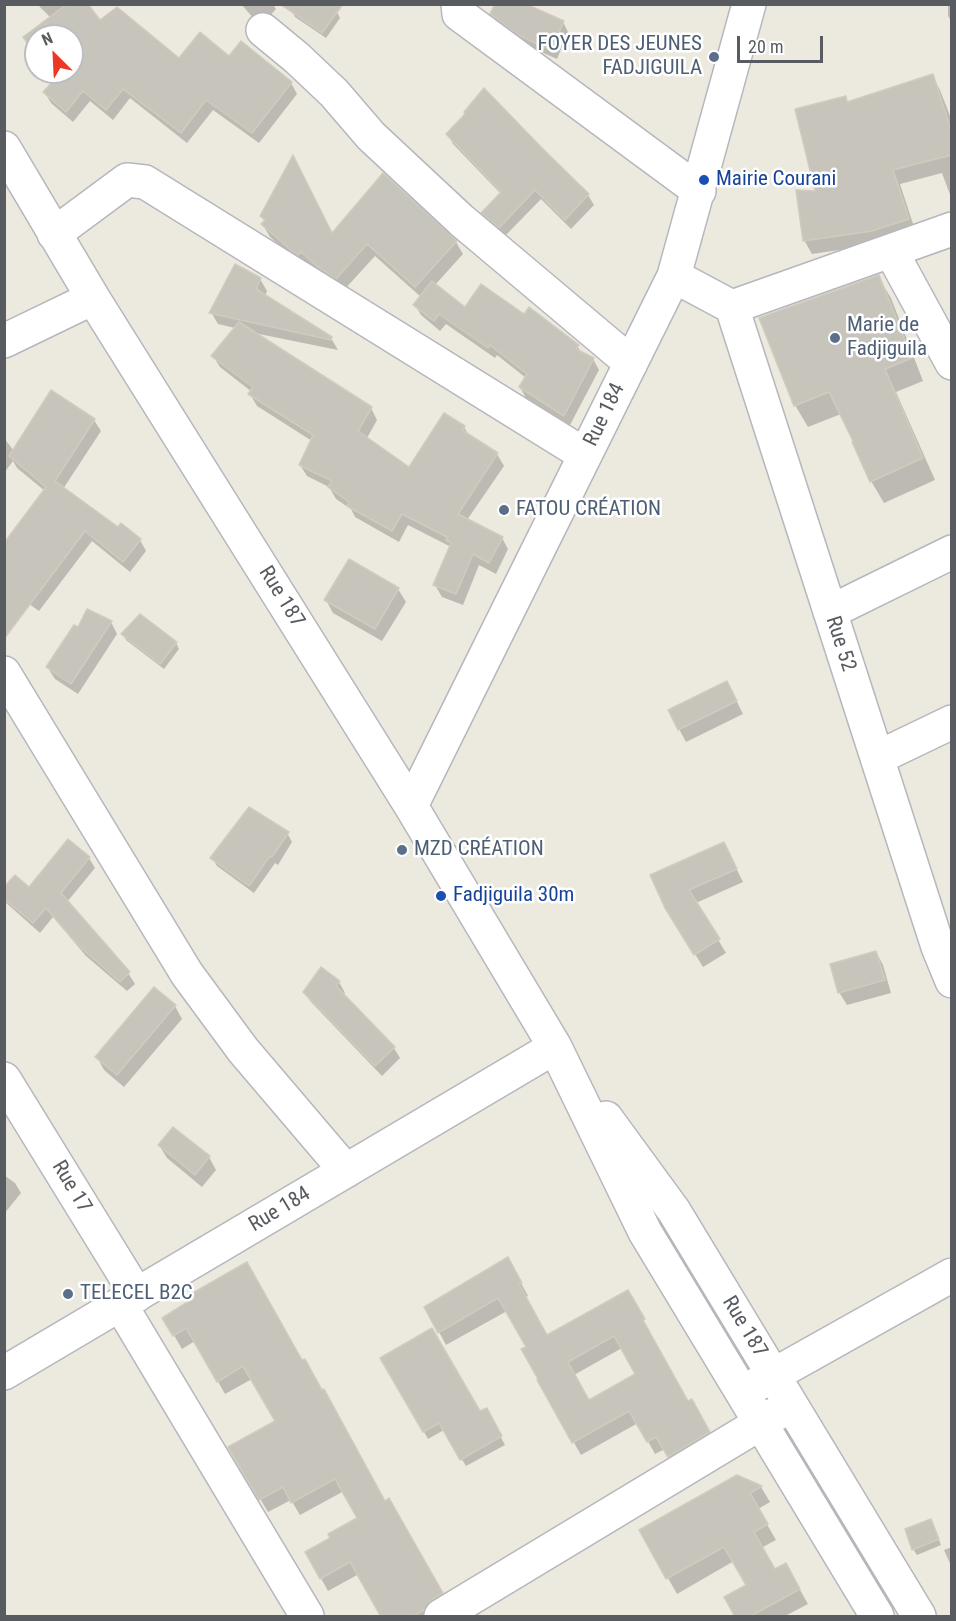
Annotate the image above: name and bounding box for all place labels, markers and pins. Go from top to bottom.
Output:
place label: FOYER DES JEUNES FADJIGUILA [537,32,702,82]
marker: FOYER DES JEUNES FADJIGUILA [707,50,721,64]
place label: Mairie Courani [716,167,836,193]
marker: Mairie Courani [697,173,711,187]
place label: Marie de Fadjiguila [847,313,927,363]
marker: Marie de Fadjiguila [828,331,842,345]
place label: FATOU CRÉATION [516,497,661,523]
marker: FATOU CRÉATION [497,503,511,517]
place label: MZD CRÉATION [414,837,544,863]
marker: MZD CRÉATION [395,843,409,857]
place label: Fadjiguila 30m [453,883,574,909]
marker: Fadjiguila 30m [434,889,448,903]
place label: TELECEL B2C [80,1281,193,1307]
marker: TELECEL B2C [61,1287,75,1301]

